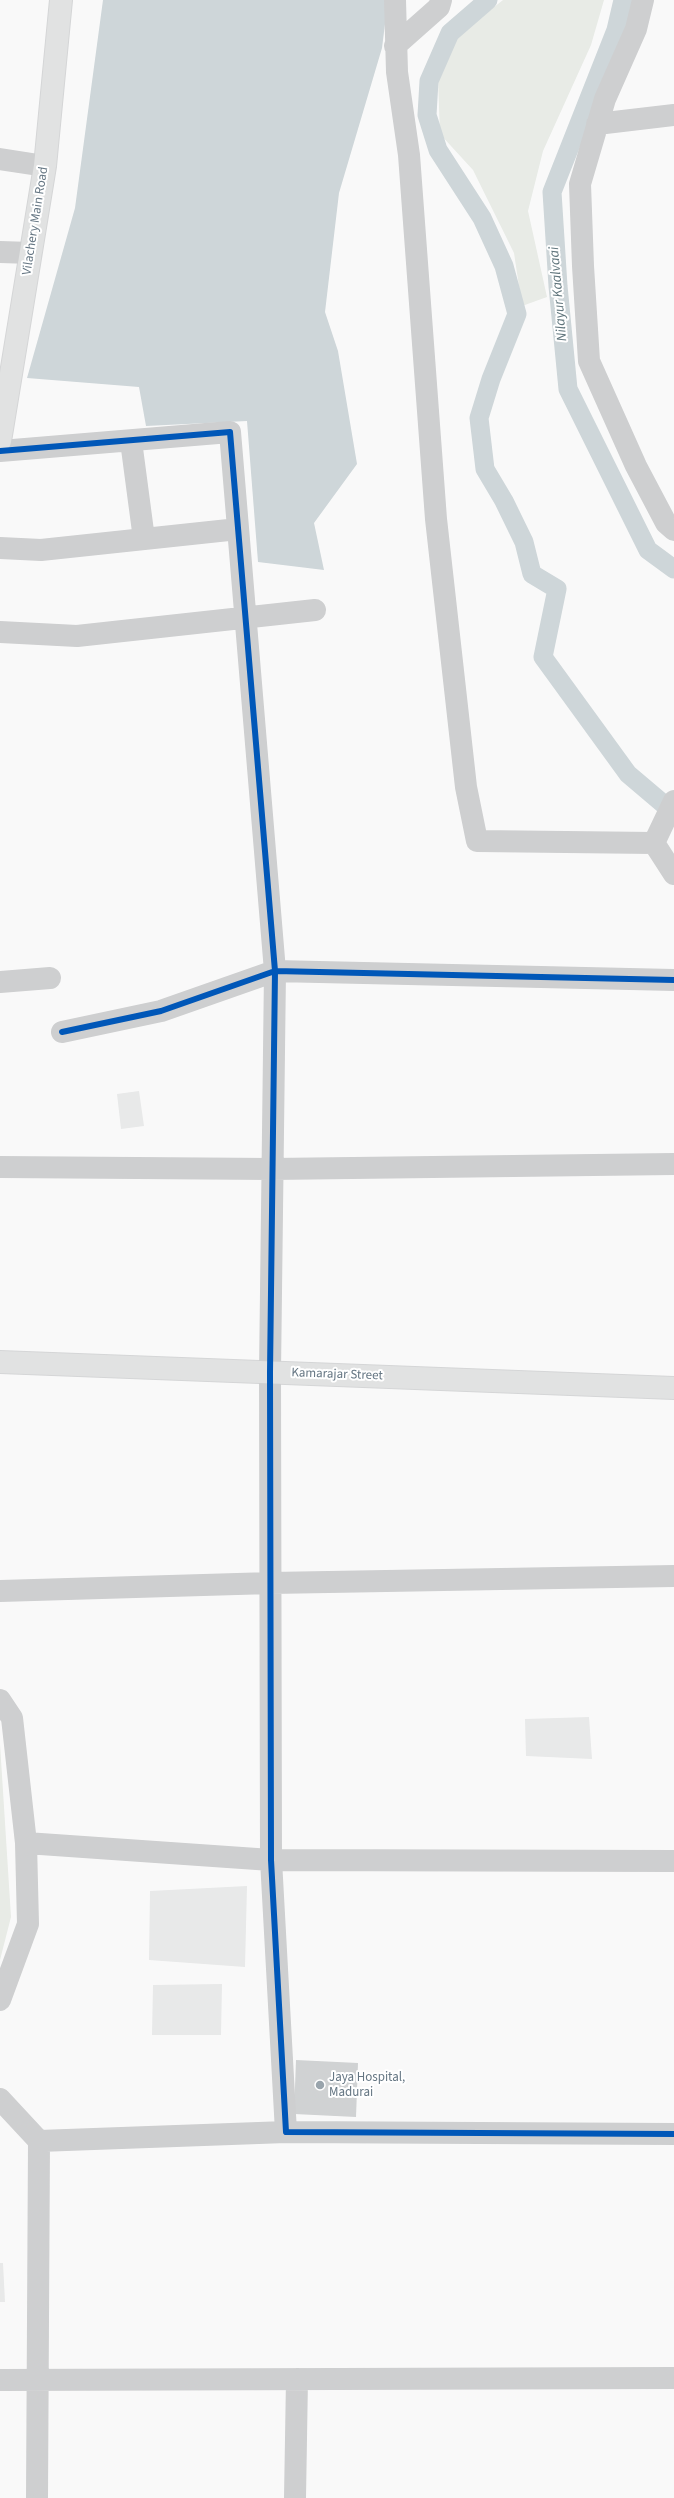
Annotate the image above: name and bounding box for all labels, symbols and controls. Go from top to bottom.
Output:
street label: Vilachery Main Road [20,166,52,276]
water label: Nilayur Kaalvaai [546,246,572,342]
street label: Kamarajar Street [291,1366,383,1384]
place label: Jaya Hospital, Madurai [329,2070,405,2101]
marker: Jaya Hospital, Madurai [314,2079,326,2091]

